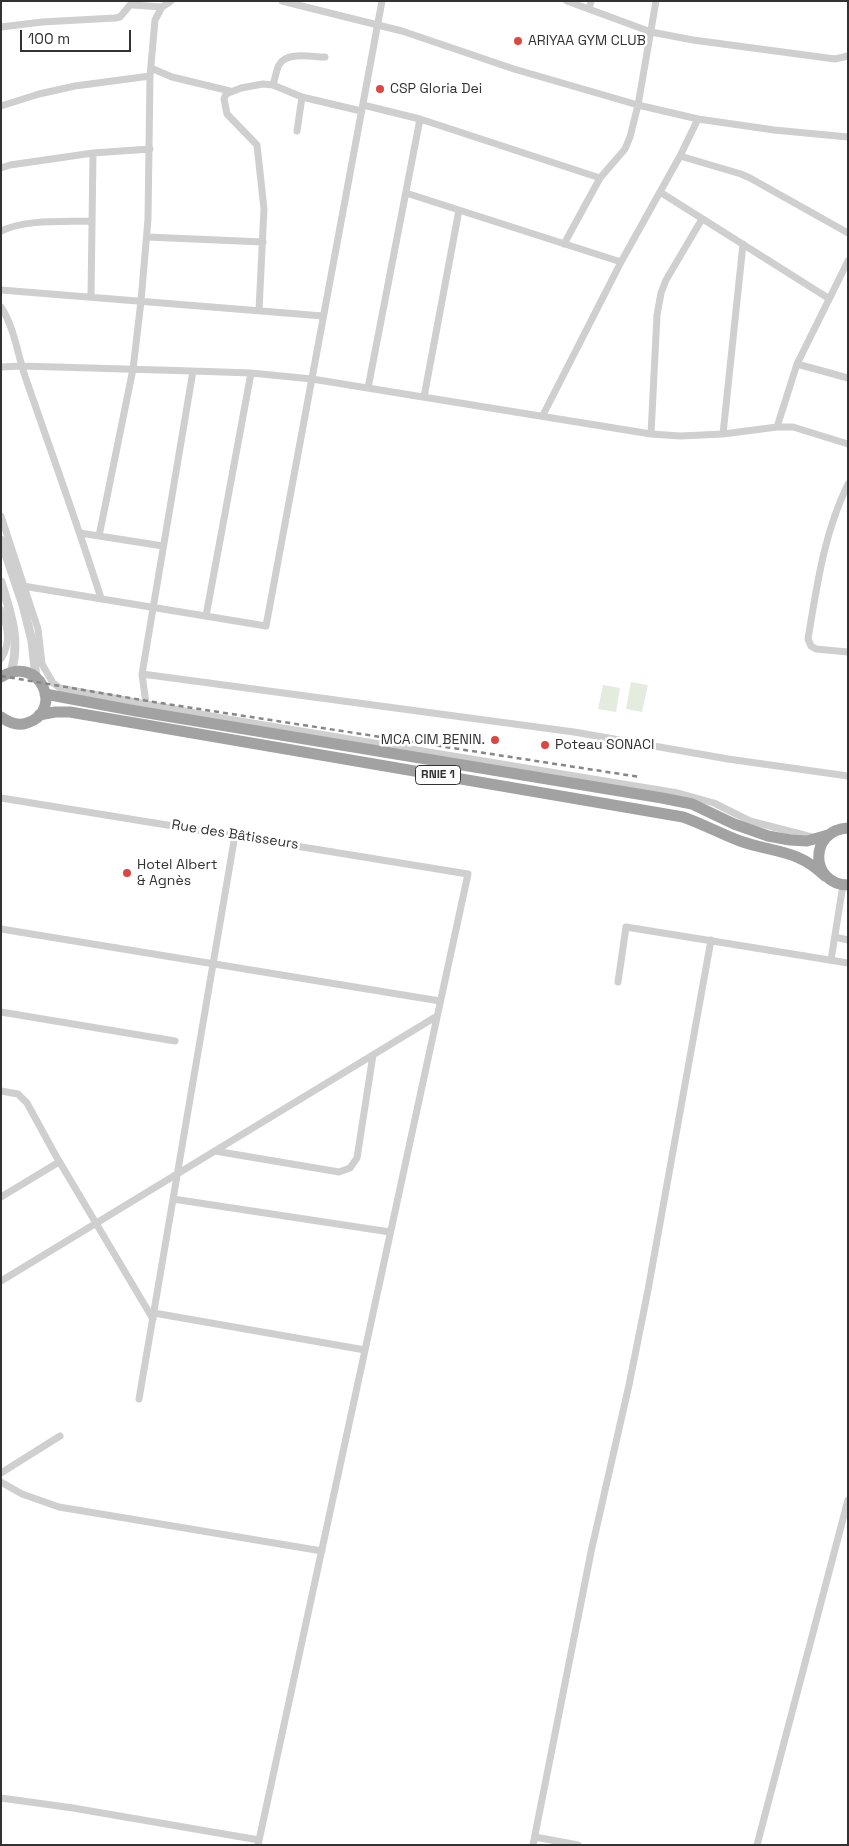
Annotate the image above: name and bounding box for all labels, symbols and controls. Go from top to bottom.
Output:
scale bar [22,20,134,52]
text: 100 m [28,29,70,48]
place label: ARIYAA GYM CLUB [528,33,646,49]
marker: ARIYAA GYM CLUB [512,35,524,47]
place label: CSP Gloria Dei [390,81,482,97]
marker: CSP Gloria Dei [374,83,386,95]
place label: MCA CIM BENIN. [381,732,485,748]
marker: MCA CIM BENIN. [489,734,501,746]
place label: Poteau SONACI [555,737,654,753]
marker: Poteau SONACI [539,739,551,751]
road number: RNIE 1 [416,766,460,784]
street label: Rue des Bâtisseurs [170,817,300,853]
place label: Hotel Albert & Agnès [137,857,217,890]
marker: Hotel Albert & Agnès [121,867,133,879]

